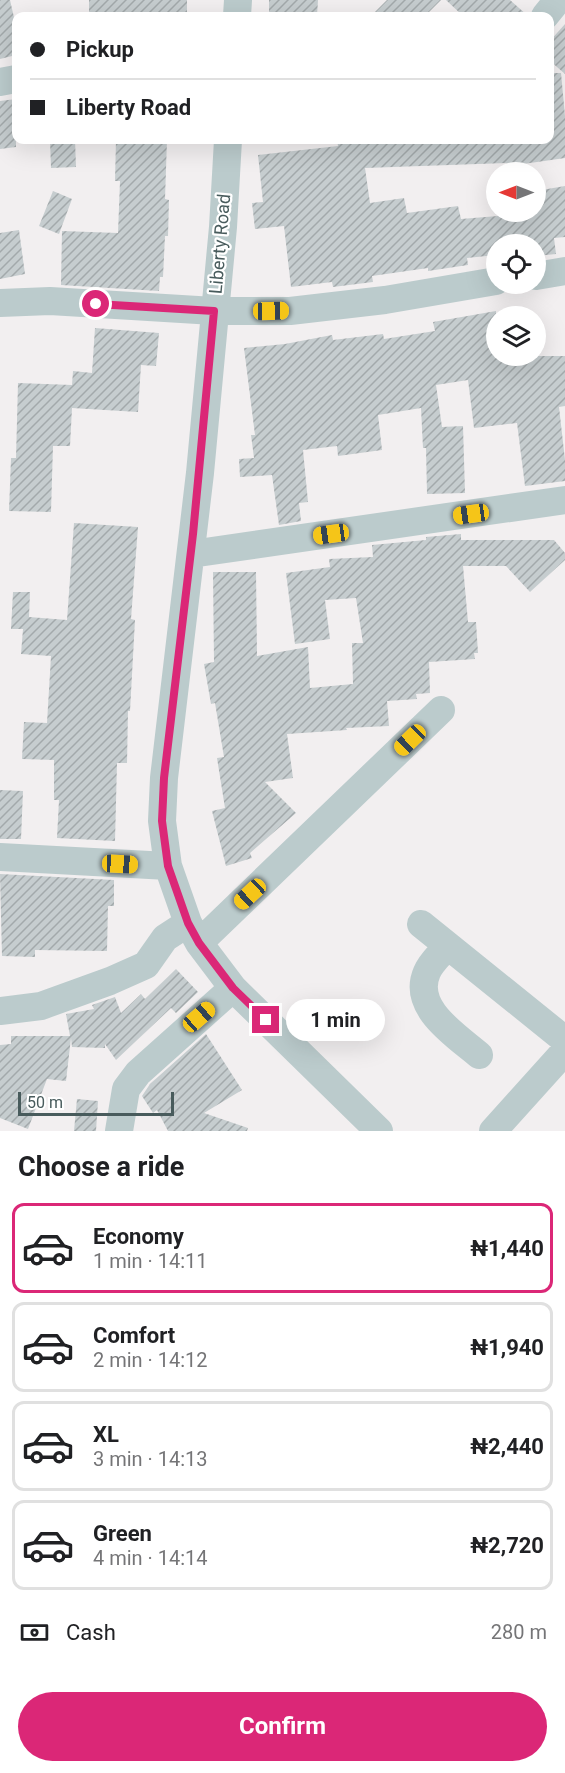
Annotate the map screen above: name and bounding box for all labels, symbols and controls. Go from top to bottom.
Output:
text: Pickup [66,37,134,62]
text: Liberty Road [66,95,191,120]
north arrow [486,162,546,222]
map controls [486,162,546,366]
street label: Liberty Road [205,193,234,295]
button: locate [486,234,546,294]
route start [82,290,109,317]
car [253,302,289,320]
button: layers [486,306,546,366]
car [452,503,490,525]
car [312,523,350,545]
car [391,721,429,759]
car [102,854,138,874]
car [231,875,269,913]
car [180,998,218,1036]
callout: 1 min [287,999,386,1041]
route end [252,1006,279,1033]
text: 1 min [310,1008,361,1032]
scale bar [18,1089,174,1116]
text: 50 m [27,1093,63,1112]
text: Choose a ride [18,1151,184,1183]
icon: car [21,1221,75,1275]
text: Economy [93,1224,184,1249]
text: ₦1,440 [470,1236,544,1261]
text: 1 min · 14:11 [93,1249,208,1273]
icon: car [21,1320,75,1374]
text: Comfort [93,1323,175,1348]
text: ₦1,940 [470,1335,544,1360]
text: 2 min · 14:12 [93,1348,208,1372]
icon: car [21,1419,75,1473]
text: XL [93,1422,119,1447]
text: ₦2,440 [470,1434,544,1459]
text: 3 min · 14:13 [93,1447,208,1471]
icon: car [21,1518,75,1572]
text: Green [93,1521,152,1546]
text: ₦2,720 [470,1533,544,1558]
text: 4 min · 14:14 [93,1546,208,1570]
icon: cash [18,1616,51,1649]
text: Cash [66,1620,116,1645]
text: 280 m [491,1620,547,1644]
button: Confirm [18,1692,547,1761]

